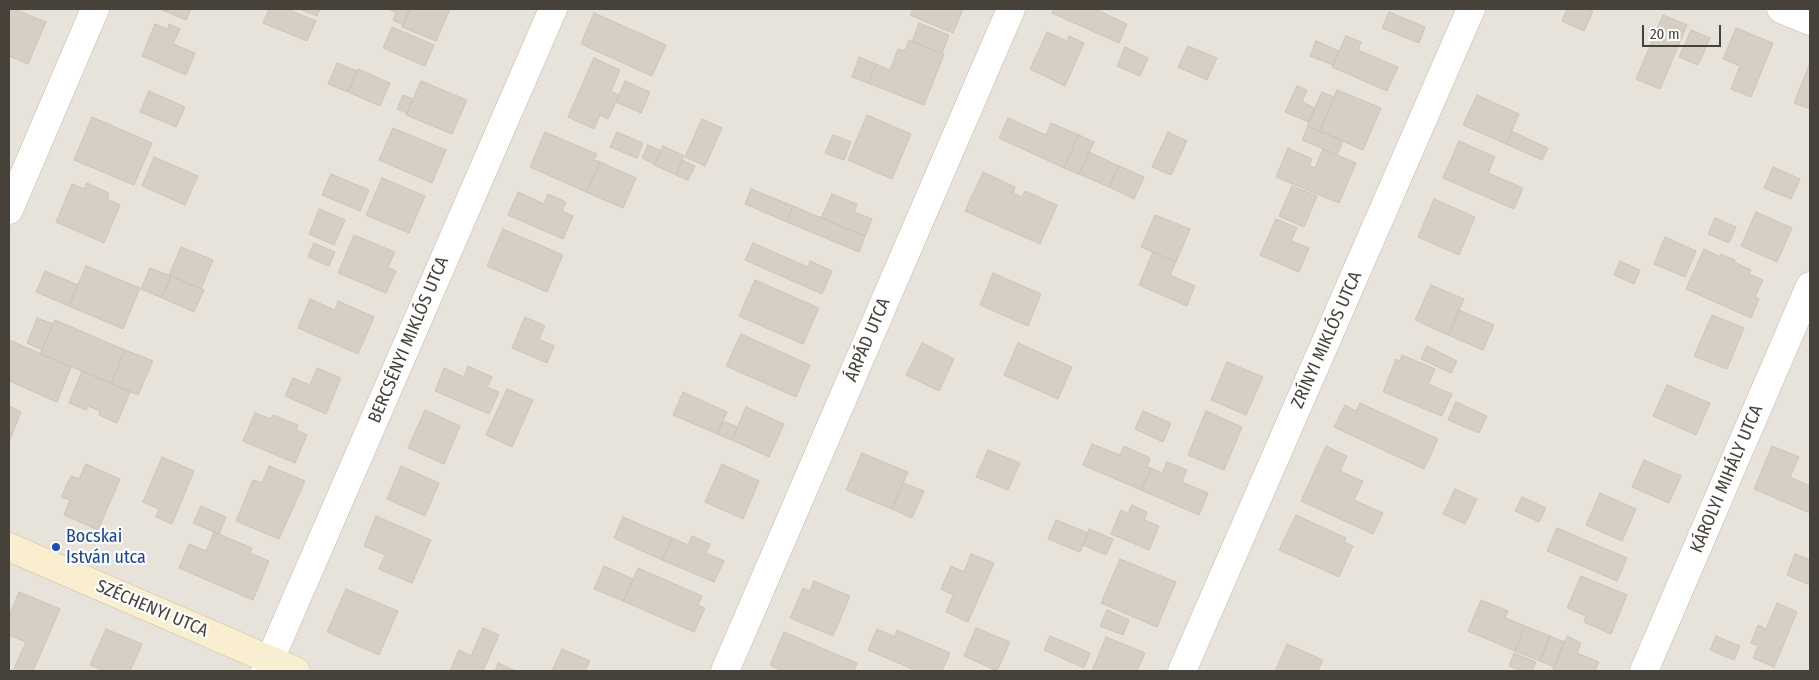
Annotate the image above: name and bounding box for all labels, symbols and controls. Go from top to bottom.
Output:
scale bar [1644,15,1723,47]
text: 20 m [1650,25,1680,43]
street label: BERCSÉNYI MIKLÓS UTCA [364,254,454,426]
street label: ZRÍNYI MIKLÓS UTCA [1287,268,1367,412]
street label: ÁRPÁD UTCA [841,295,895,385]
street label: KÁROLYI MIHÁLY UTCA [1686,402,1768,556]
place label: Bocskai István utca [66,526,146,568]
marker: Bocskai István utca [50,541,62,553]
street label: SZÉCHENYI UTCA [93,576,211,642]

